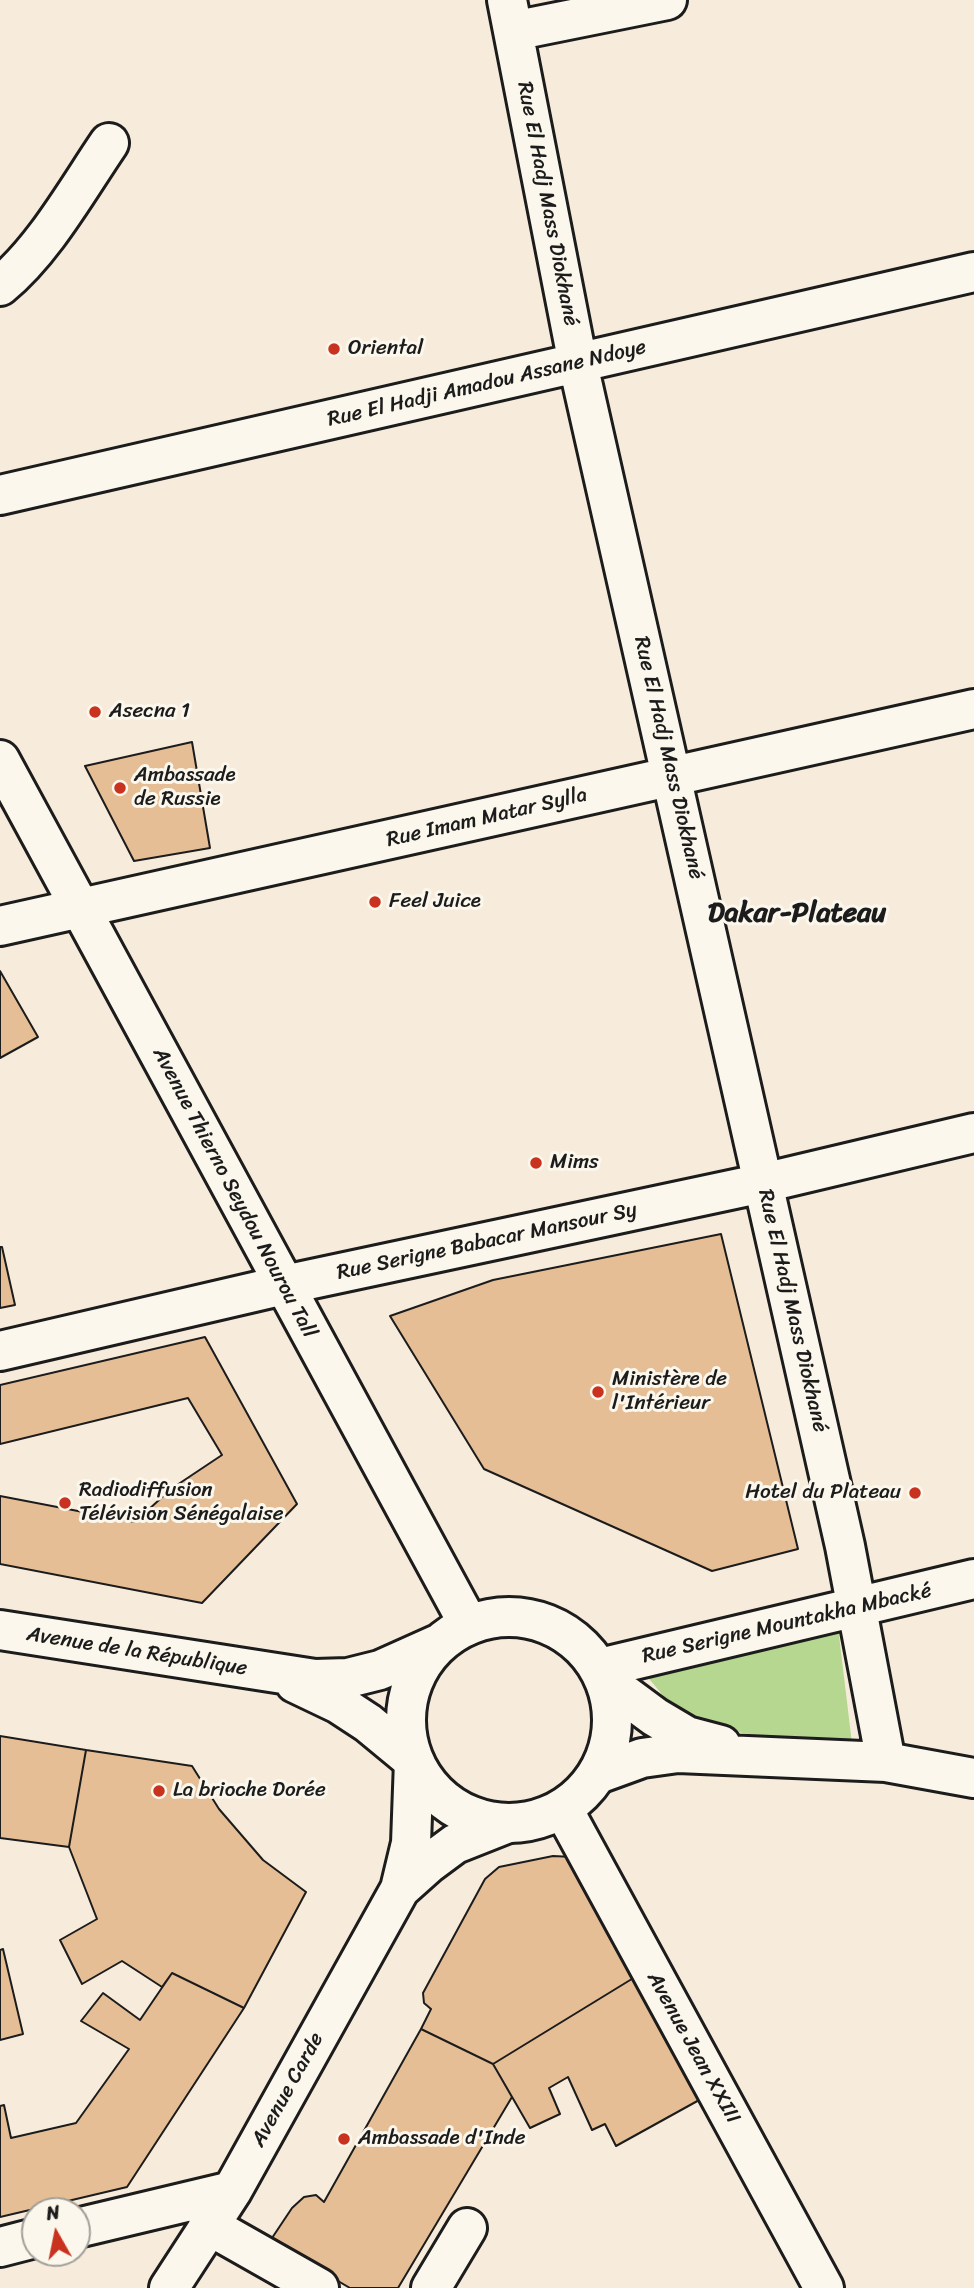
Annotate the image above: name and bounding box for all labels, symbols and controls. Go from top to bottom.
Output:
street label: Rue El Hadj Mass Diokhané [511,80,583,328]
street label: Rue El Hadji Amadou Assane Ndoye [325,335,649,433]
place label: Oriental [348,336,423,362]
marker: Oriental [326,341,342,357]
street label: Rue El Hadj Mass Diokhané [628,634,708,882]
place label: Asecna 1 [109,699,190,725]
marker: Asecna 1 [87,704,103,720]
place label: Ambassade de Russie [134,763,236,813]
marker: Ambassade de Russie [112,780,128,796]
street label: Rue Imam Matar Sylla [384,783,590,853]
place label: Feel Juice [389,889,481,915]
marker: Feel Juice [367,894,383,910]
district label: Dakar-Plateau [708,897,886,931]
street label: Avenue Thierno Seydou Nourou Tall [146,1043,322,1343]
place label: Mims [550,1150,599,1176]
marker: Mims [528,1155,544,1171]
street label: Rue El Hadj Mass Diokhané [752,1187,832,1435]
street label: Rue Serigne Babacar Mansour Sy [335,1198,639,1286]
place label: Ministère de l'Intérieur [612,1367,727,1417]
marker: Ministère de l'Intérieur [590,1384,606,1400]
place label: Radiodiffusion Télévision Sénégalaise [79,1478,284,1528]
place label: Hotel du Plateau [745,1480,901,1506]
marker: Hotel du Plateau [907,1485,923,1501]
marker: Radiodiffusion Télévision Sénégalaise [57,1495,73,1511]
street label: Rue Serigne Mountakha Mbacké [640,1578,934,1670]
street label: Avenue de la République [25,1622,249,1682]
place label: La brioche Dorée [173,1778,326,1804]
marker: La brioche Dorée [151,1783,167,1799]
street label: Avenue Jean XXIII [641,1968,745,2128]
street label: Avenue Carde [246,2029,330,2151]
place label: Ambassade d'Inde [358,2126,526,2152]
marker: Ambassade d'Inde [336,2131,352,2147]
text: N [44,2195,62,2230]
north arrow [21,2197,91,2267]

